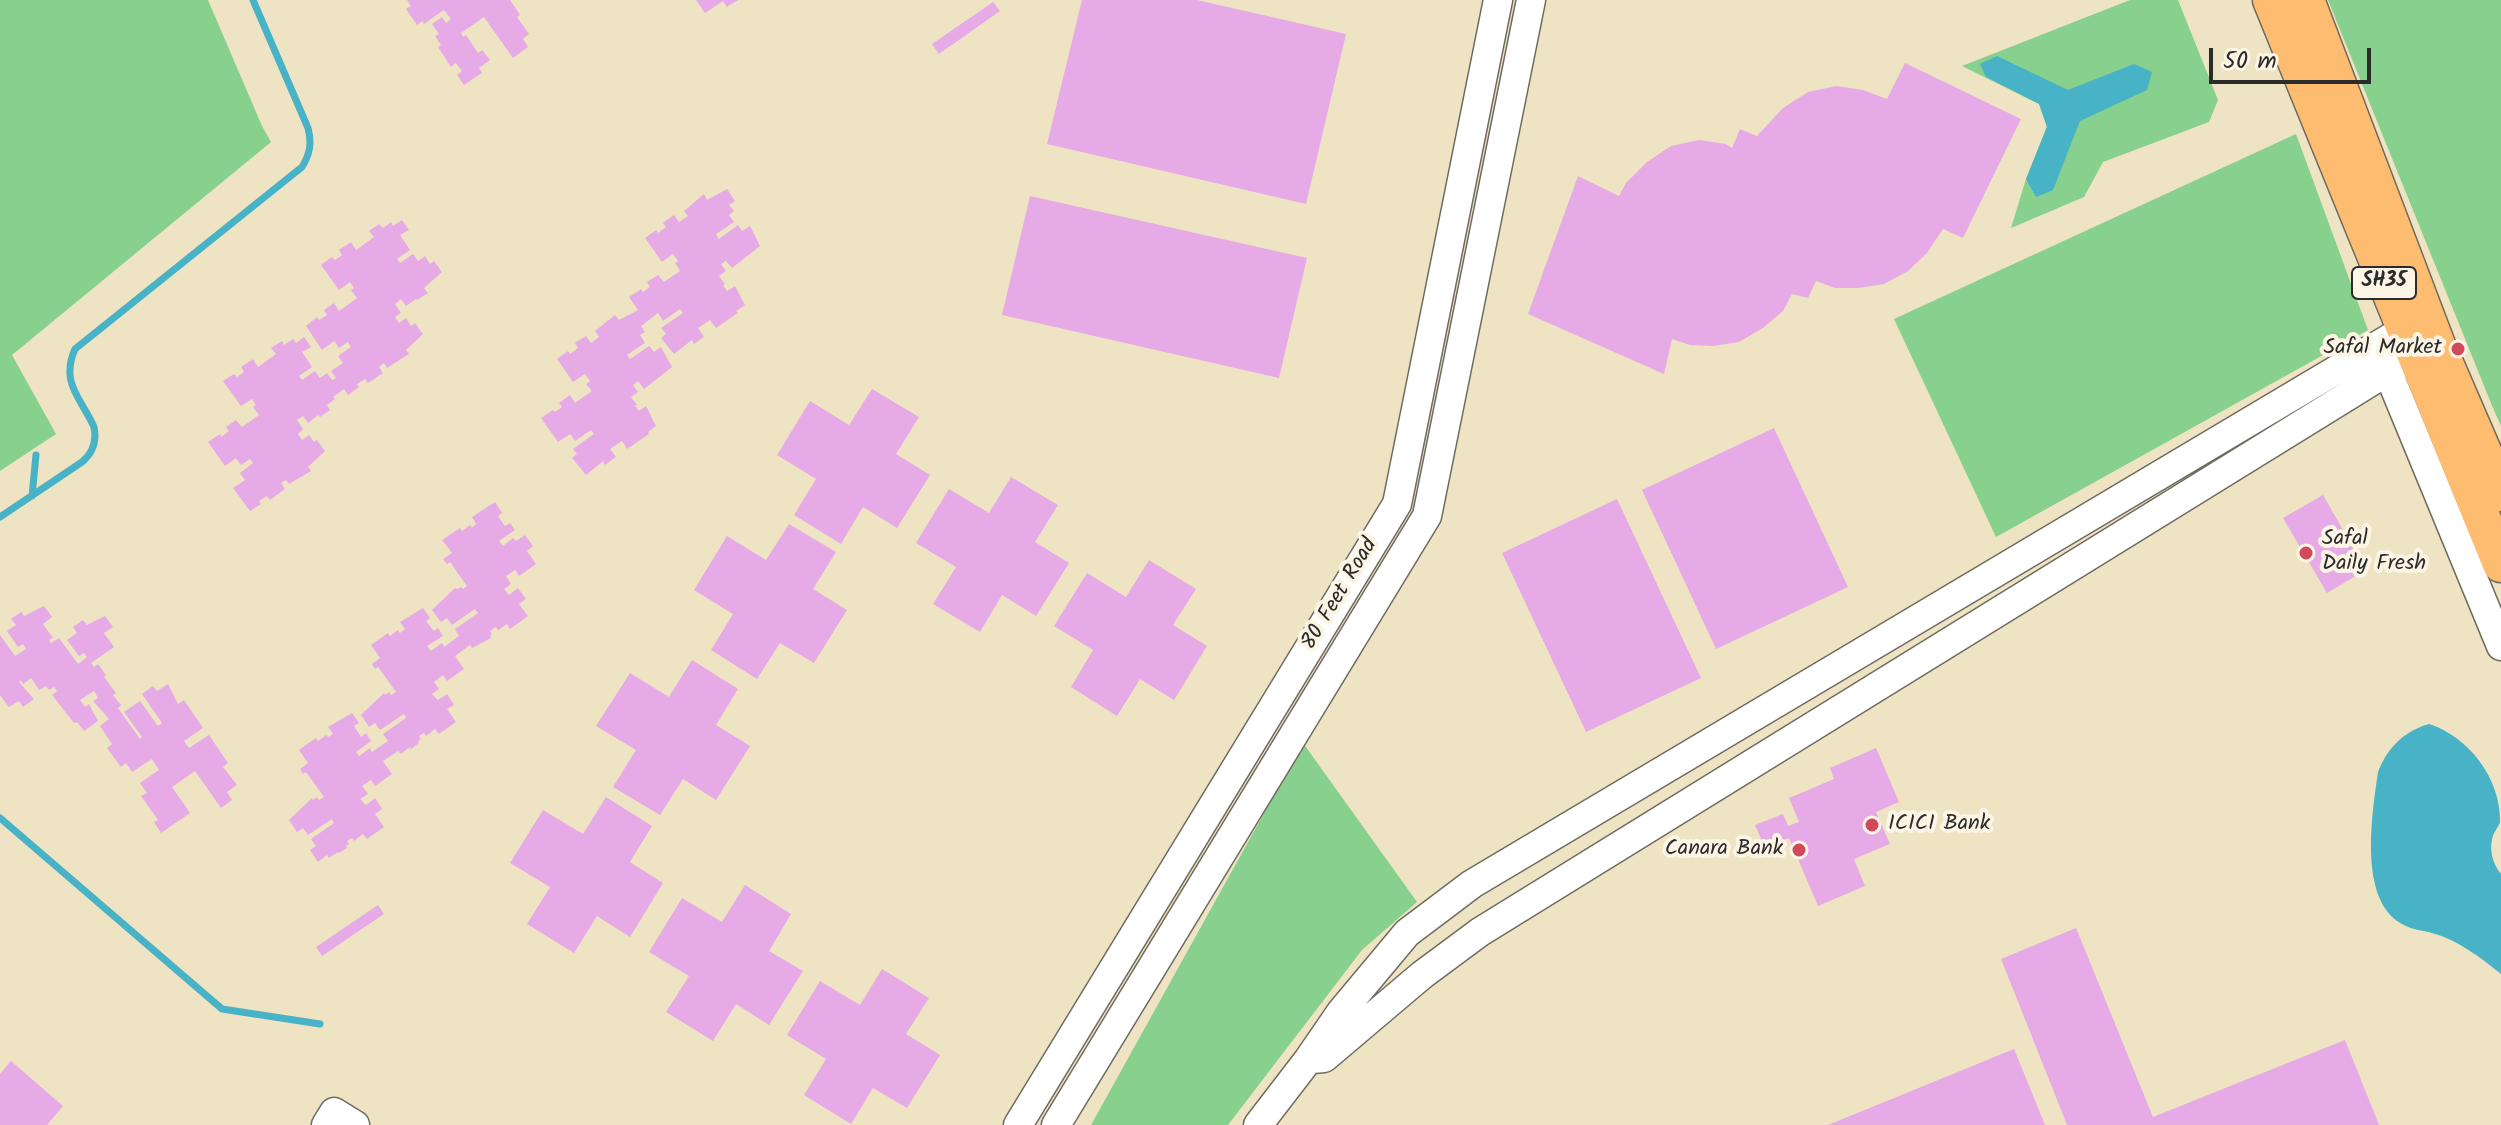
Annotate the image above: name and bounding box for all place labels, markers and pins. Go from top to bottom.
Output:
place label: Safal Market [2324,336,2442,362]
marker: Safal Market [2449,340,2467,358]
place label: Safal Daily Fresh [2322,527,2426,578]
marker: Safal Daily Fresh [2297,544,2315,562]
place label: ICICI Bank [1888,812,1990,838]
marker: ICICI Bank [1863,816,1881,834]
place label: Canara Bank [1665,837,1783,863]
marker: Canara Bank [1790,841,1808,859]

